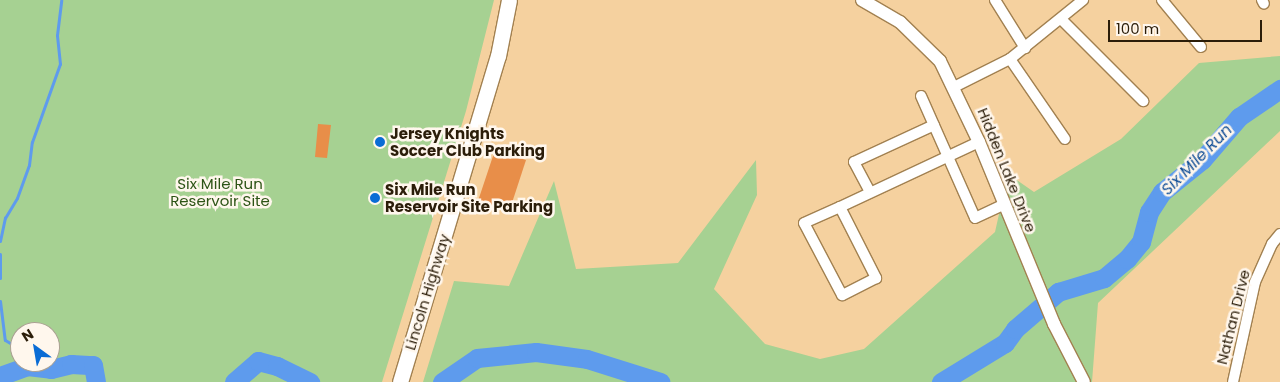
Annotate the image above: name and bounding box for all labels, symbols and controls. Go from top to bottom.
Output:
scale bar [1110,10,1264,42]
text: 100 m [1116,18,1159,39]
street label: Hidden Lake Drive [974,105,1040,235]
water label: Six Mile Run [1158,121,1236,199]
place label: Jersey Knights Soccer Club Parking [390,124,545,159]
marker: Jersey Knights Soccer Club Parking [374,136,386,148]
park label: Six Mile Run Reservoir Site [170,174,270,209]
place label: Six Mile Run Reservoir Site Parking [385,180,553,215]
marker: Six Mile Run Reservoir Site Parking [369,192,381,204]
street label: Lincoln Highway [401,232,453,352]
street label: Nathan Drive [1213,268,1253,366]
north arrow [10,322,60,372]
text: N [18,324,37,346]

